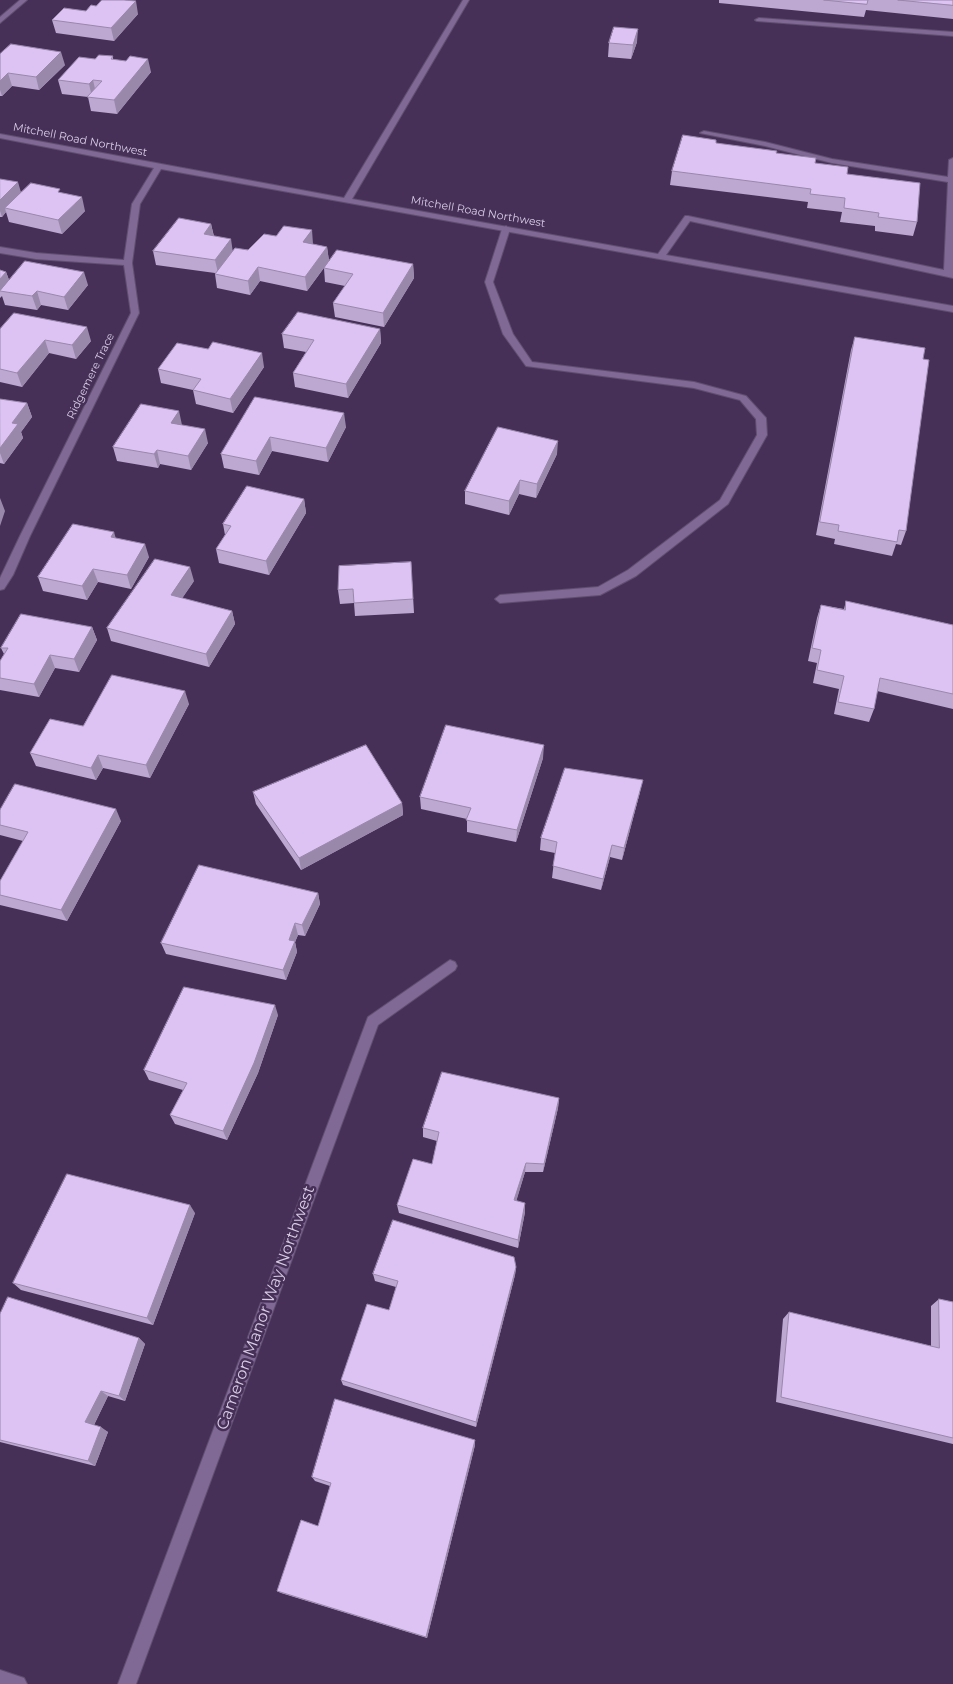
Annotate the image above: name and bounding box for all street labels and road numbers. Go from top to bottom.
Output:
street label: Mitchell Road Northwest [12,121,148,159]
street label: Mitchell Road Northwest [410,194,546,230]
street label: Ridgemere Trace [64,331,118,421]
street label: Cameron Manor Way Northwest [213,1183,319,1433]

